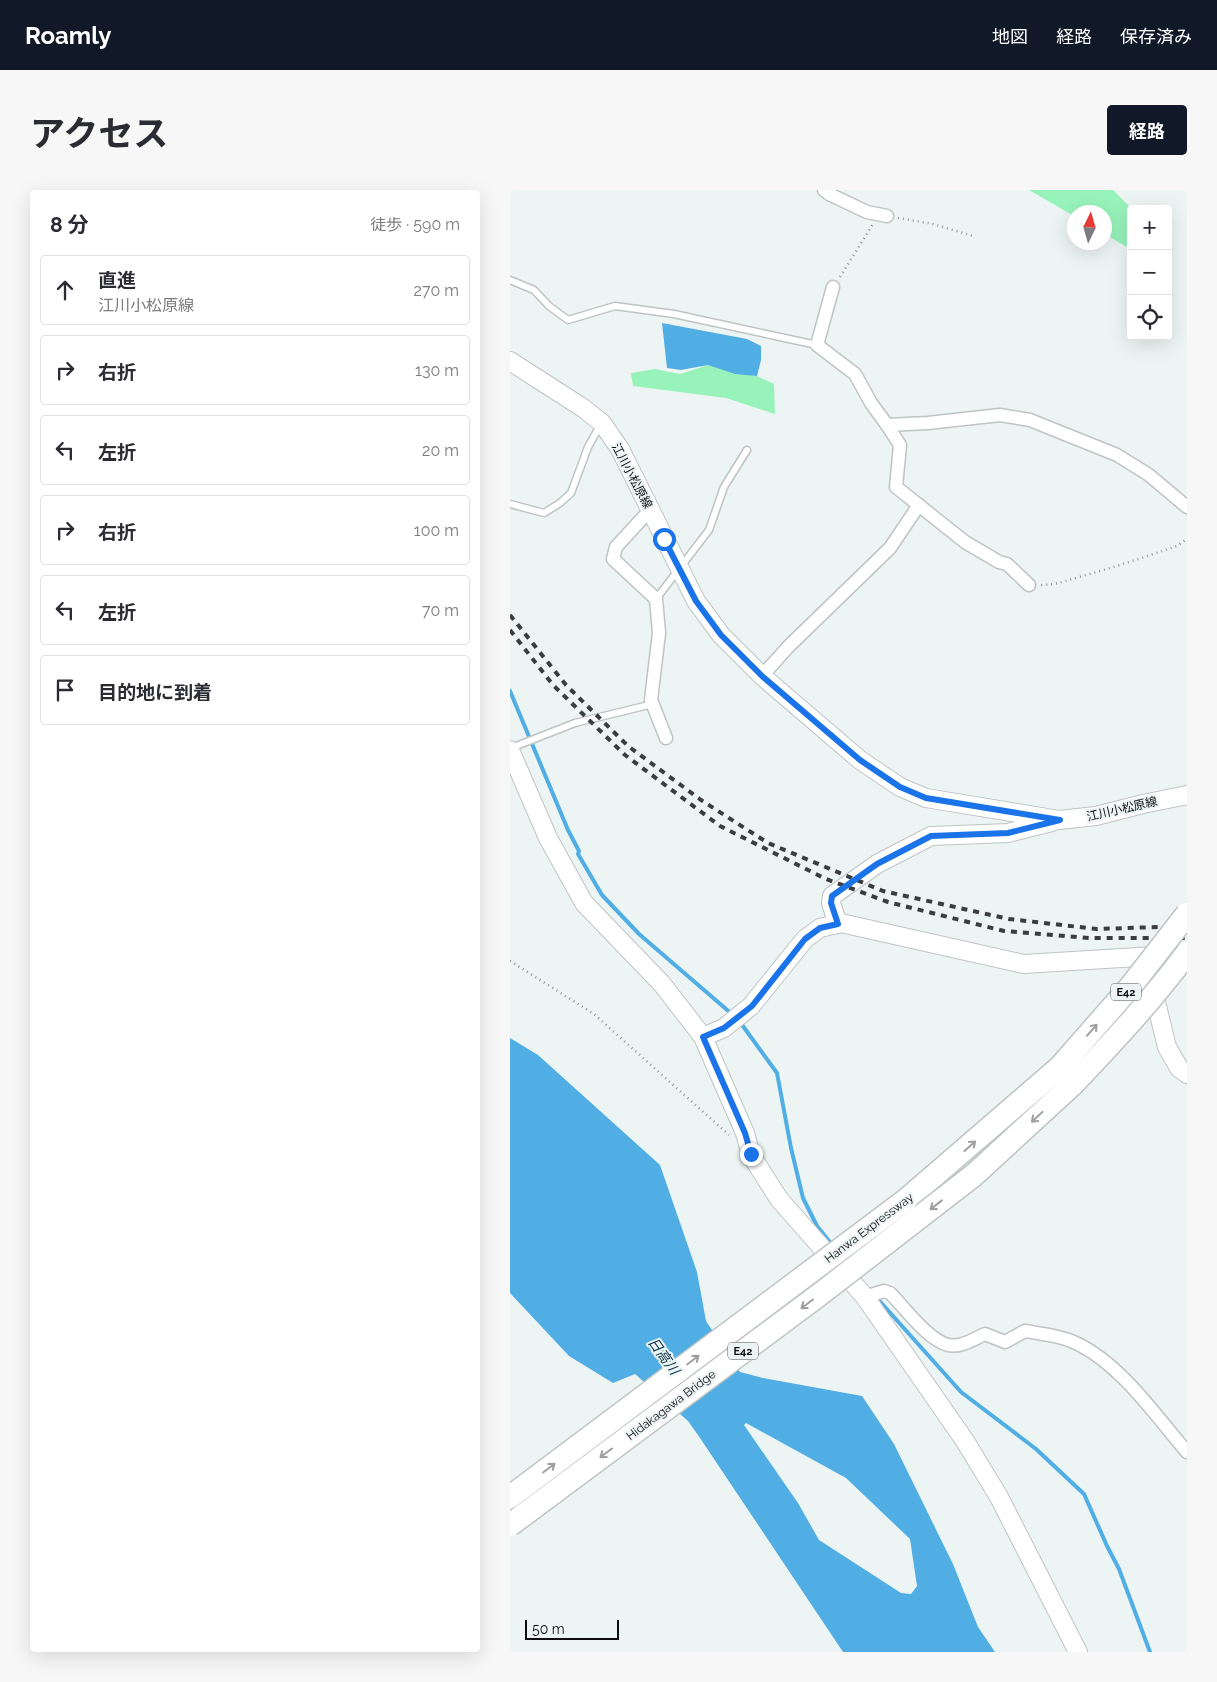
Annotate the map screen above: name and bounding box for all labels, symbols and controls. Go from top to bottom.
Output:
text: Roamly [25,21,111,50]
text: 地図 [992,26,1028,47]
text: 経路 [1056,26,1092,47]
text: 保存済み [1120,26,1192,47]
button: 経路 [1107,105,1187,155]
text: アクセス [30,113,168,154]
north arrow [1067,205,1112,250]
map controls [1127,205,1172,340]
button: + [1127,205,1172,250]
text: 8 分 [50,212,89,237]
text: 徒歩 · 590 m [370,215,460,234]
button: − [1127,250,1172,295]
text: 直進 [98,269,136,291]
icon: ahead [51,276,79,304]
text: 270 m [414,281,459,300]
button: locate [1127,295,1172,340]
text: 江川小松原線 [98,296,194,315]
icon: right [51,356,79,384]
text: 右折 [98,361,136,383]
text: 130 m [415,361,459,380]
icon: left [51,436,79,464]
text: 左折 [98,441,136,463]
text: 20 m [422,441,459,460]
street label: 江川小松原線 [609,441,655,511]
icon: right [51,516,79,544]
text: 右折 [98,521,136,543]
text: 100 m [414,521,459,540]
route start [653,528,676,551]
icon: left [51,596,79,624]
text: 左折 [98,601,136,623]
text: 70 m [422,601,459,620]
icon: arrive [51,676,79,704]
text: 目的地に到着 [98,681,212,703]
street label: 江川小松原線 [1085,794,1159,824]
road number: E42 [1111,984,1141,1000]
one-way arrow [1086,1024,1098,1037]
one-way arrow [1031,1111,1044,1123]
one-way arrow [963,1140,976,1152]
route end [740,1143,763,1166]
street label: Hanwa Expressway [822,1190,916,1266]
one-way arrow [929,1200,943,1210]
one-way arrow [800,1299,814,1309]
water label: 日高川 [645,1334,684,1379]
road number: E42 [728,1342,758,1360]
one-way arrow [686,1355,700,1365]
street label: Hidakagawa Bridge [624,1367,718,1443]
one-way arrow [599,1448,613,1458]
one-way arrow [542,1463,556,1473]
scale bar [525,1617,619,1640]
text: 50 m [532,1621,565,1637]

